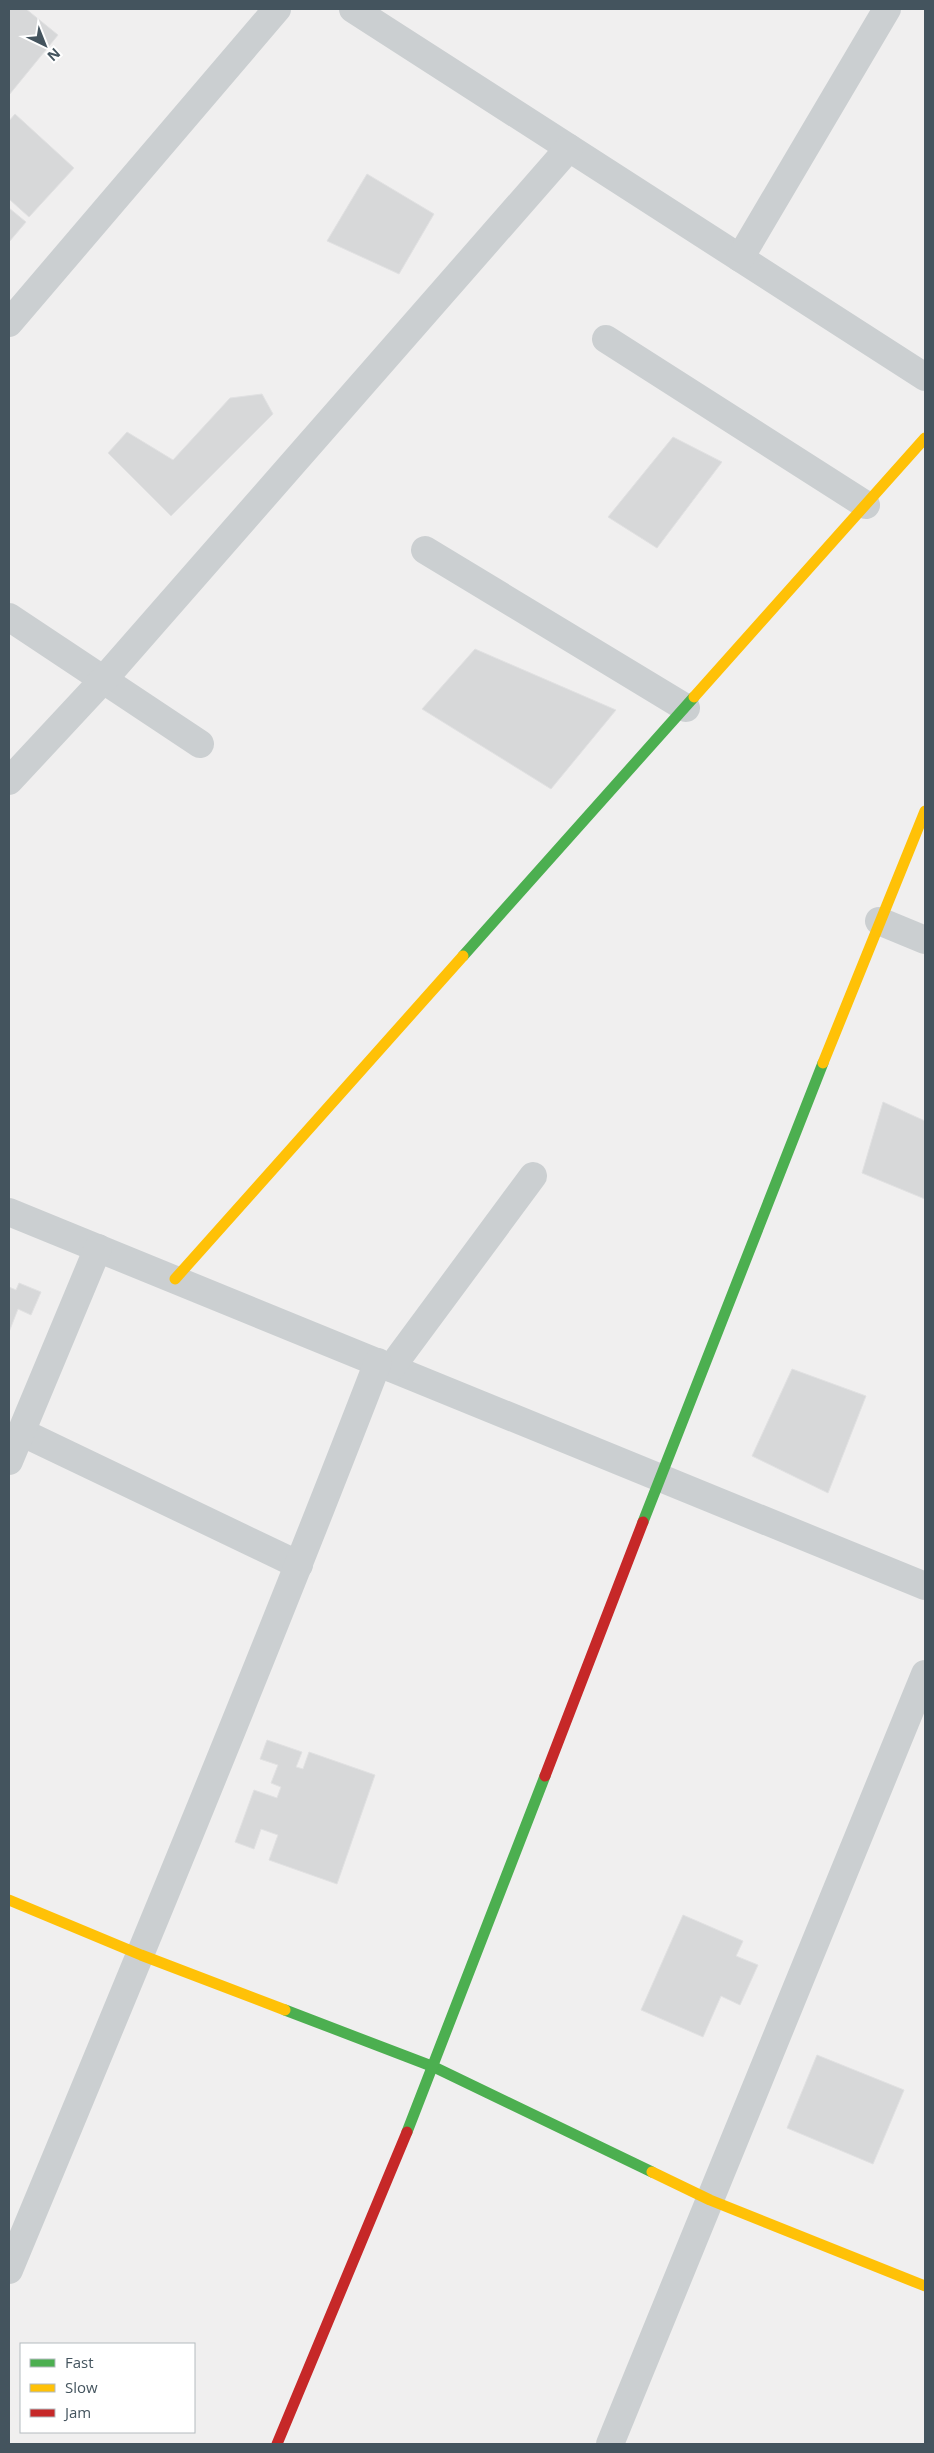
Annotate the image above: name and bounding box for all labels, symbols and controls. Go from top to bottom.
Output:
north arrow [20,20,70,70]
text: N [44,44,65,66]
legend [20,2343,195,2433]
text: Fast [65,2352,94,2372]
text: Slow [65,2377,98,2397]
text: Jam [63,2402,91,2422]

